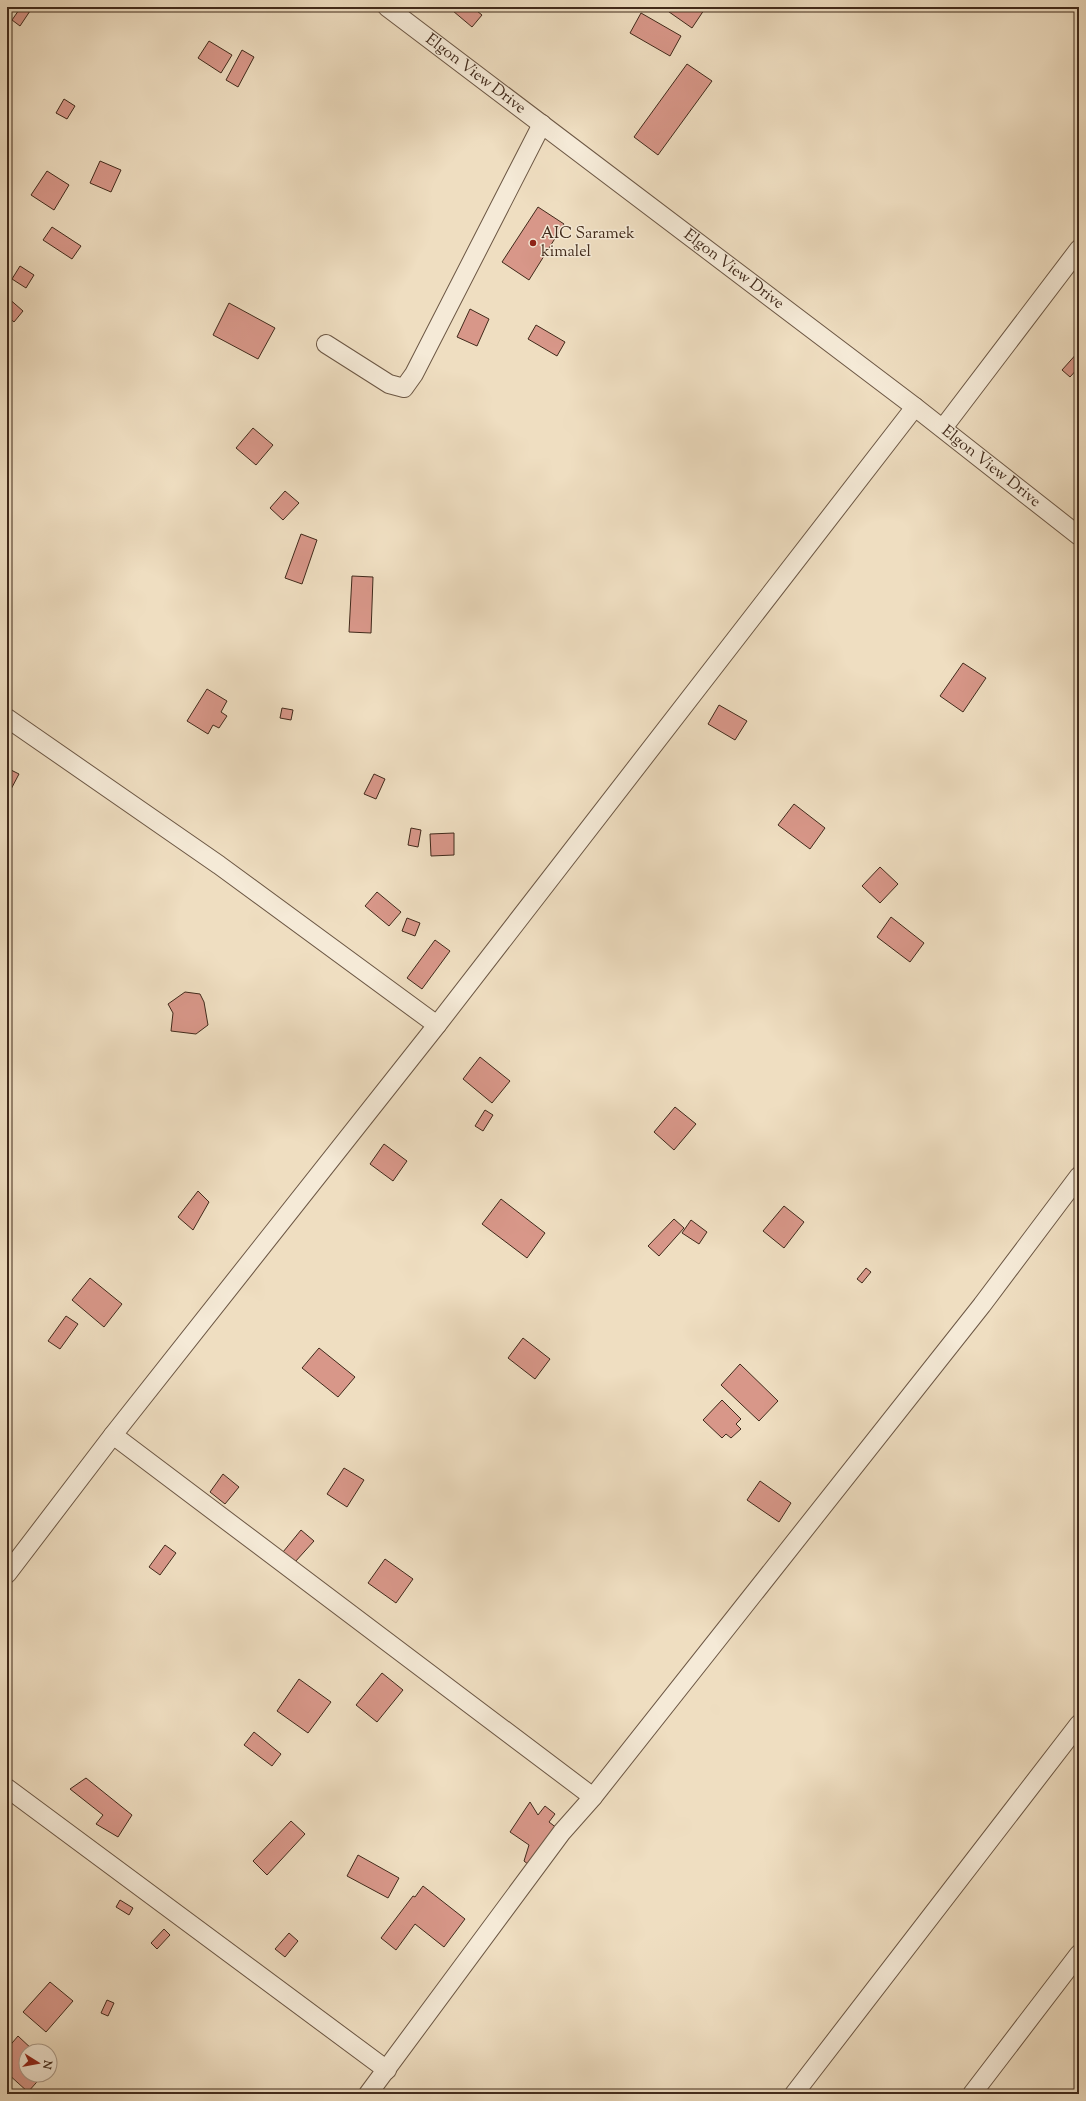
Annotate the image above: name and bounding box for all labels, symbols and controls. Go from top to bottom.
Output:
street label: Elgon View Drive [420,28,531,120]
place label: AIC Saramek kimalel [541,223,635,264]
street label: Elgon View Drive [679,224,789,315]
marker: AIC Saramek kimalel [528,238,538,248]
street label: Elgon View Drive [936,420,1046,513]
north arrow [18,2043,58,2083]
text: N [38,2058,56,2071]

